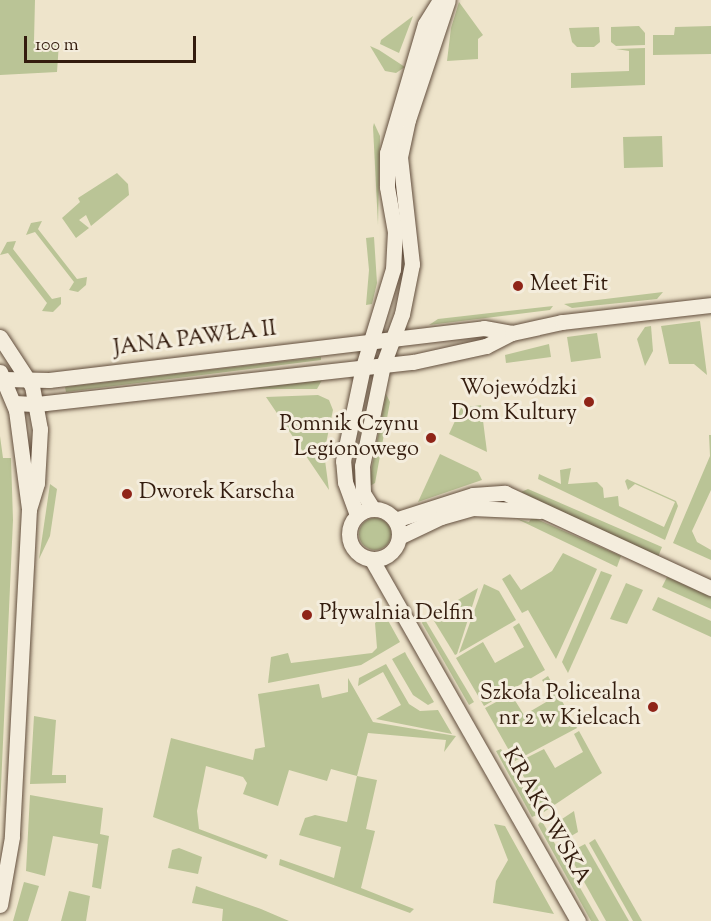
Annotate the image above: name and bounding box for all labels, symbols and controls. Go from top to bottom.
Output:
scale bar [27,24,200,62]
text: 100 m [35,33,79,59]
place label: Meet Fit [530,273,608,299]
marker: Meet Fit [511,279,525,293]
street label: JANA PAWŁA II [112,317,278,363]
place label: Wojewódzki Dom Kultury [451,376,577,428]
marker: Wojewódzki Dom Kultury [582,395,596,409]
place label: Pomnik Czynu Legionowego [279,412,419,464]
marker: Pomnik Czynu Legionowego [424,431,438,445]
place label: Dworek Karscha [139,481,295,507]
marker: Dworek Karscha [120,487,134,501]
place label: Pływalnia Delfin [319,602,474,628]
marker: Pływalnia Delfin [300,608,314,622]
place label: Szkoła Policealna nr 2 w Kielcach [480,681,641,732]
marker: Szkoła Policealna nr 2 w Kielcach [646,700,660,714]
street label: KRAKOWSKA [495,744,595,890]

